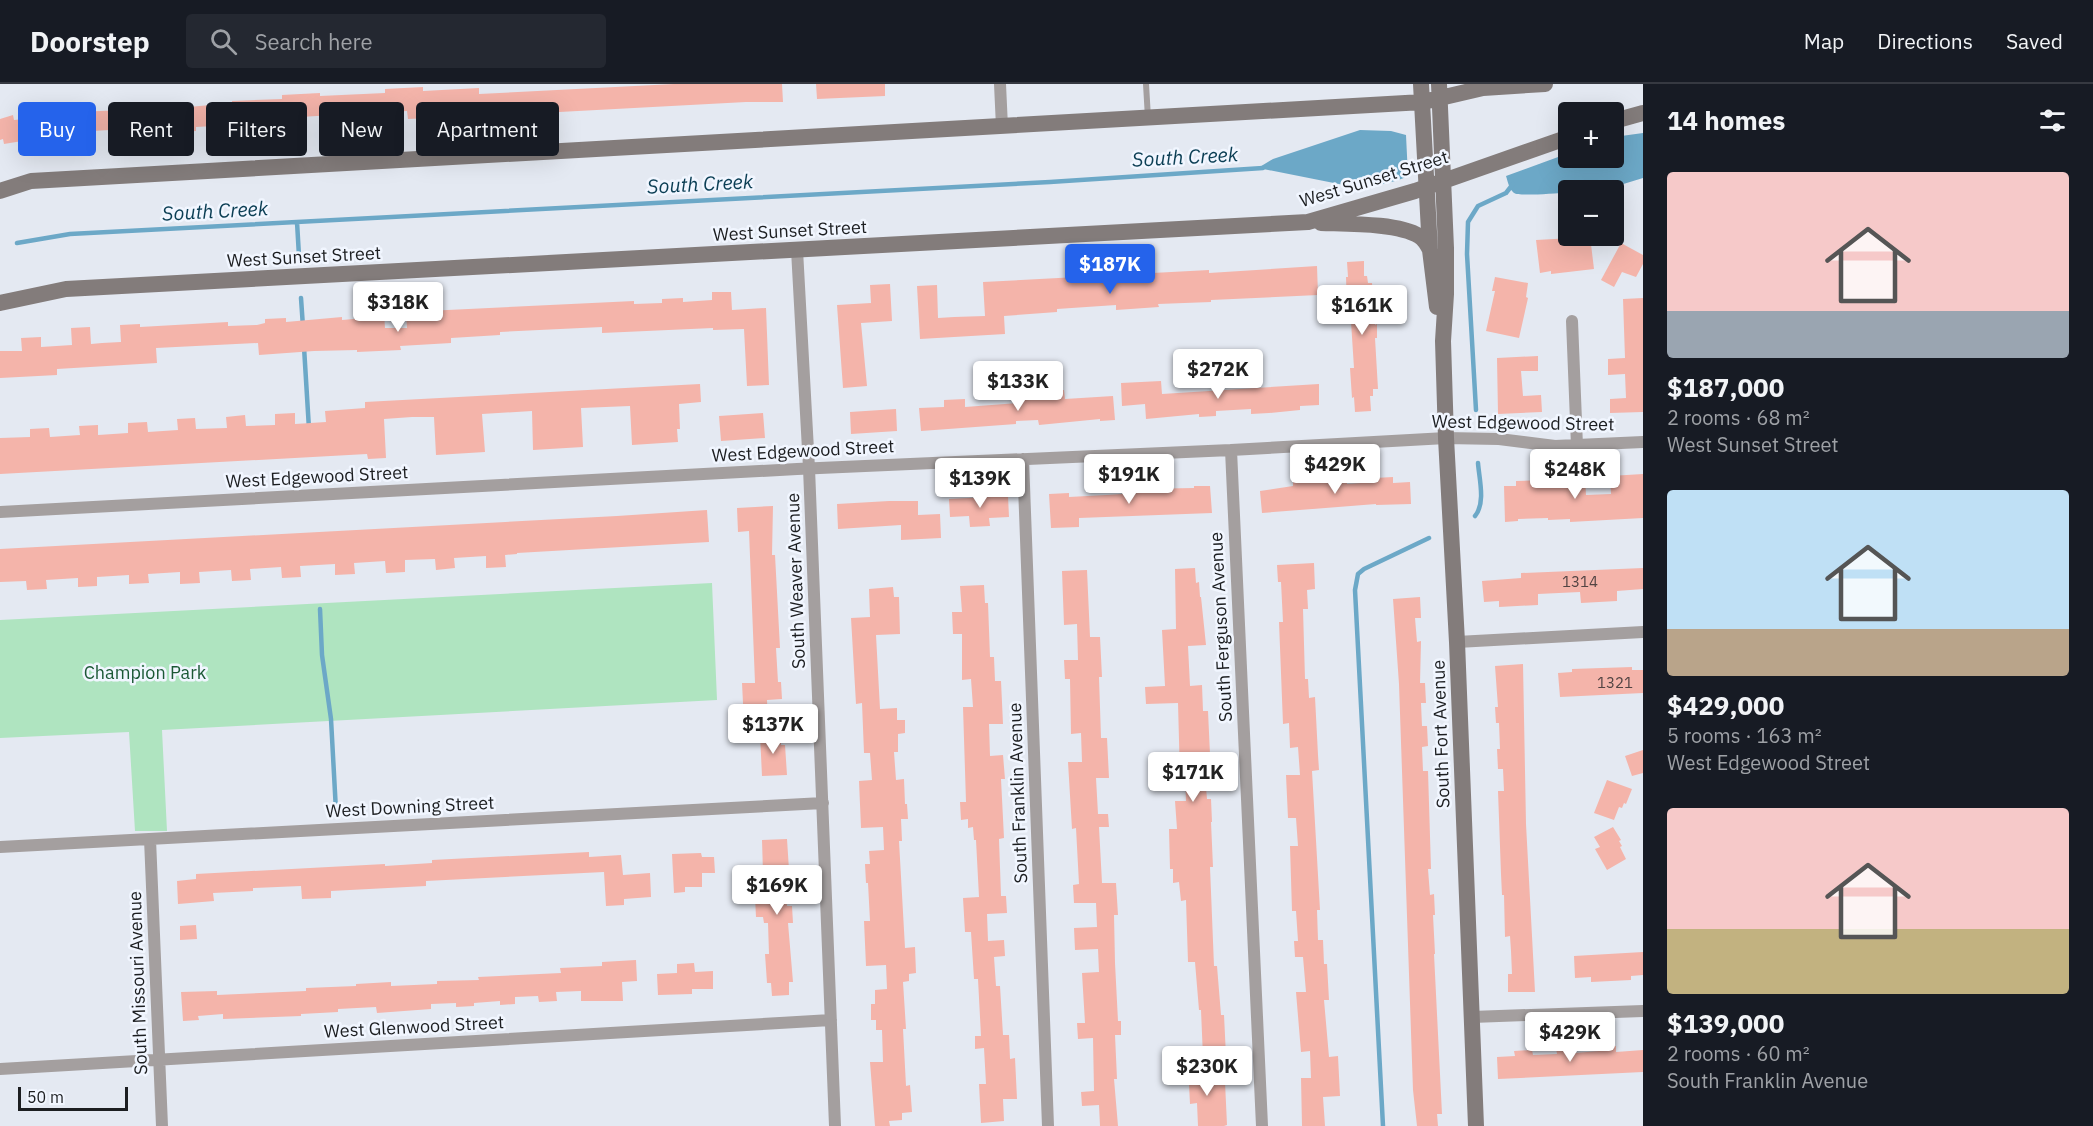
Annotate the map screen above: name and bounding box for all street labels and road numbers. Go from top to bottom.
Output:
street label: West Sunset Street [1297,145,1451,212]
street label: West Sunset Street [712,215,868,246]
street label: West Sunset Street [226,241,382,272]
street label: West Edgewood Street [1431,409,1615,436]
street label: West Edgewood Street [711,434,895,467]
street label: West Edgewood Street [225,460,409,493]
street label: South Weaver Avenue [781,492,810,669]
street label: South Ferguson Avenue [1204,531,1237,723]
street label: South Fort Avenue [1426,659,1455,809]
street label: South Franklin Avenue [1003,702,1032,884]
street label: West Downing Street [325,791,495,822]
street label: South Missouri Avenue [123,891,152,1075]
street label: West Glenwood Street [323,1010,505,1043]

